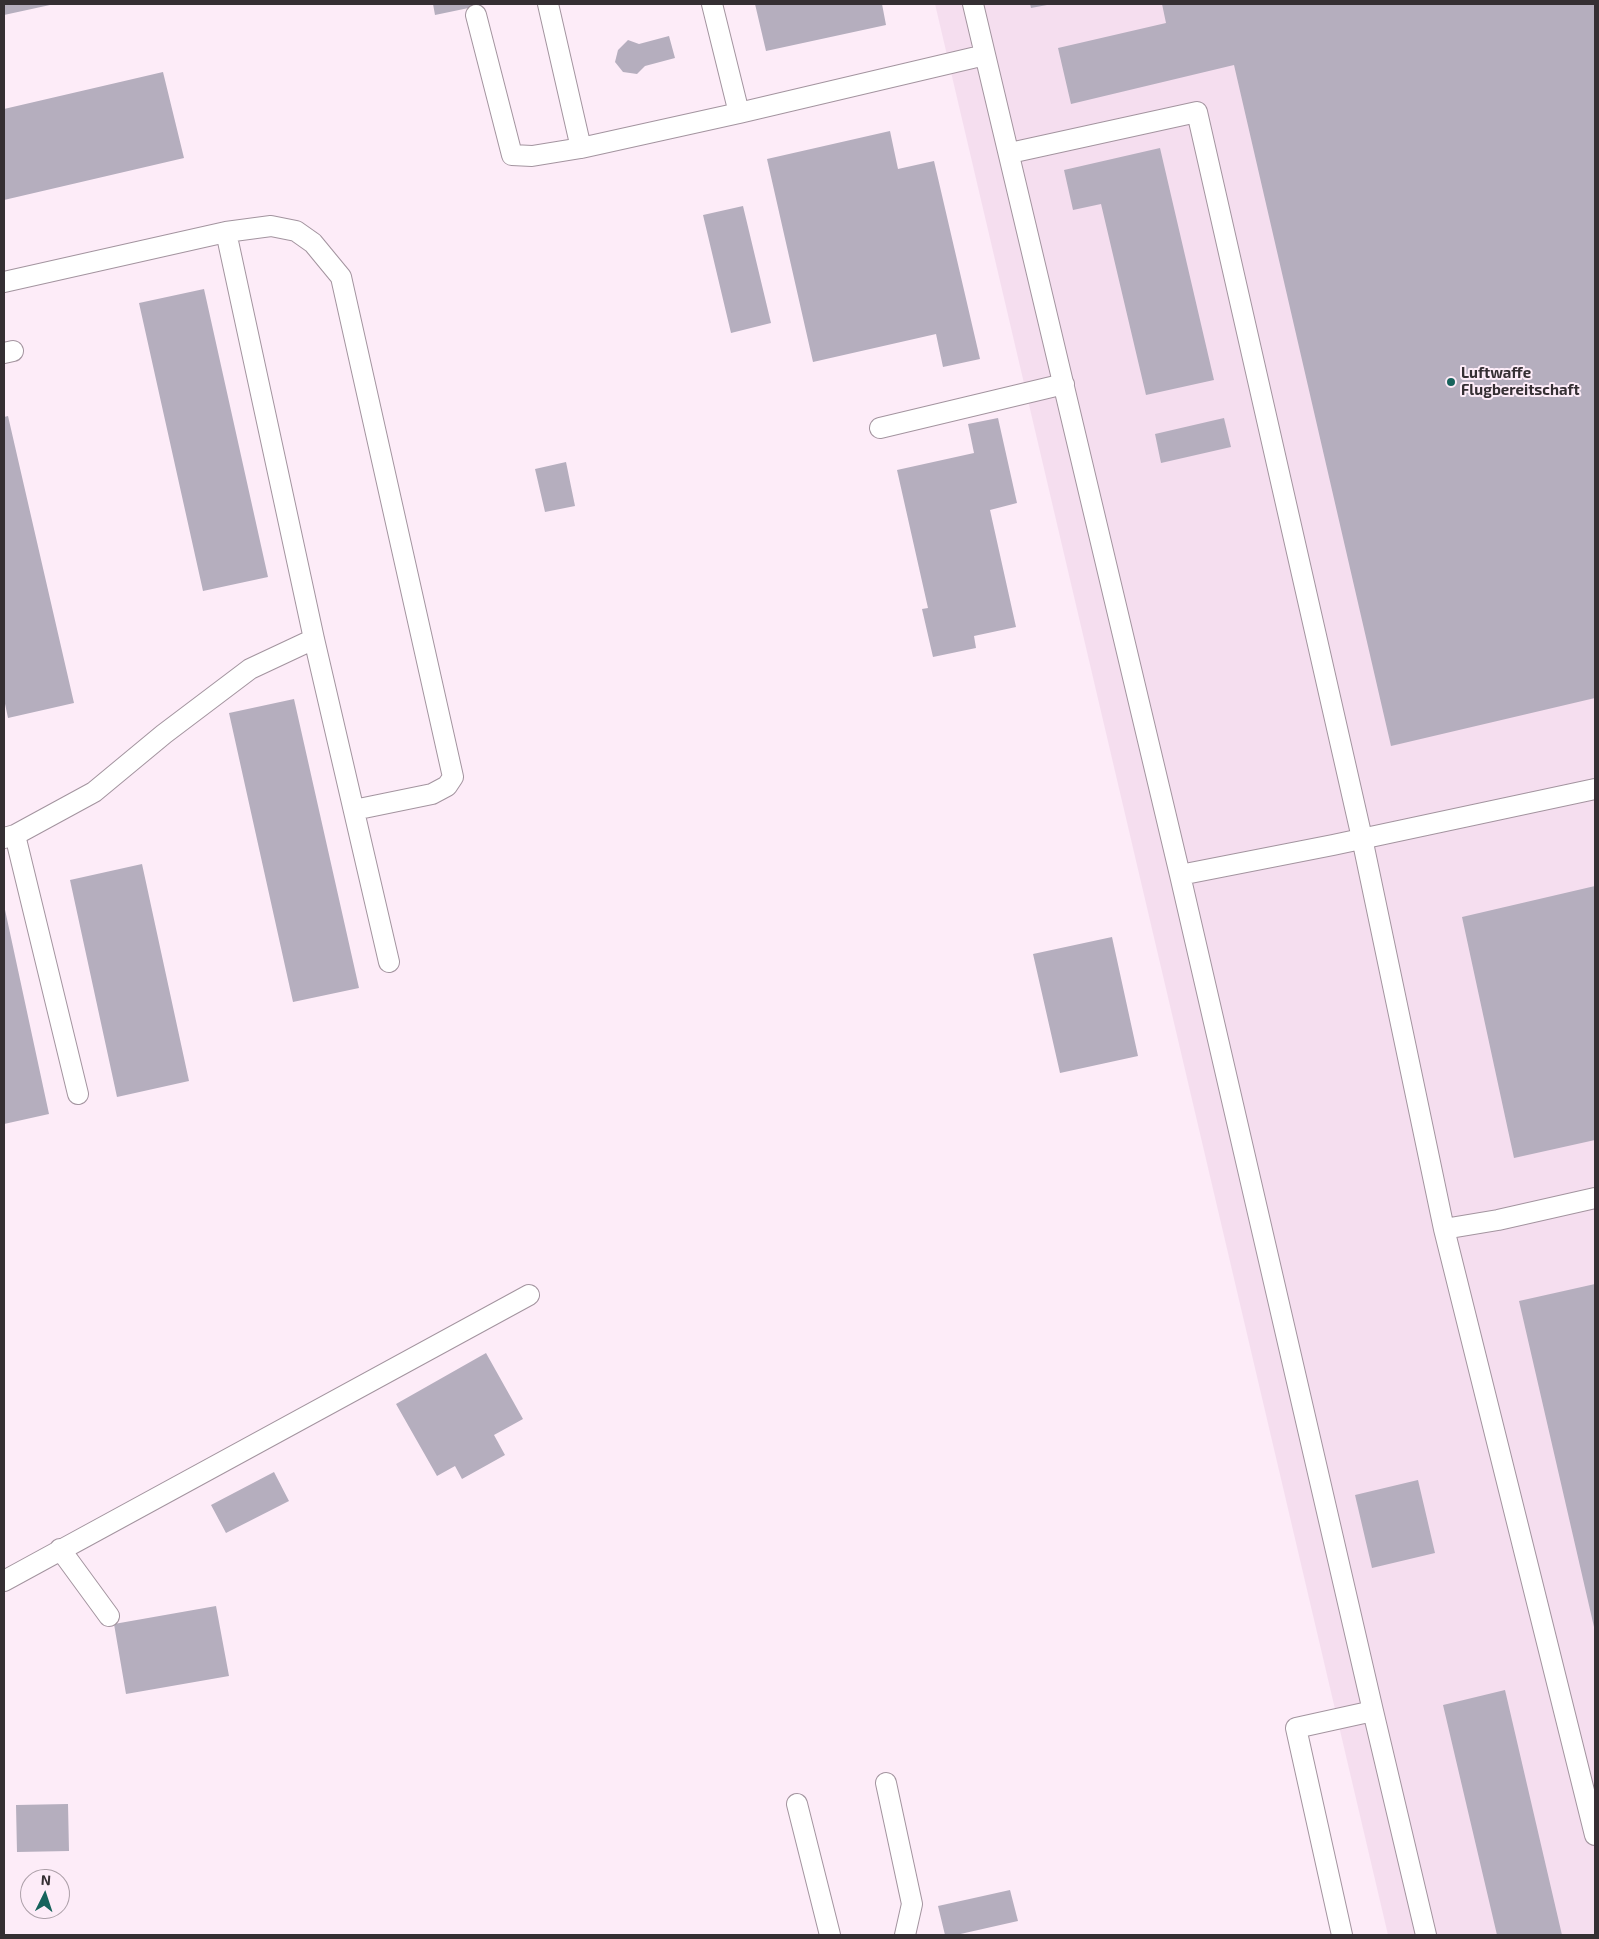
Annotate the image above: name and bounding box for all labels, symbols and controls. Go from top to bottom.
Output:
place label: Luftwaffe Flugbereitschaft [1461,364,1580,399]
marker: Luftwaffe Flugbereitschaft [1445,376,1457,388]
north arrow [20,1869,70,1919]
text: N [40,1871,52,1888]

